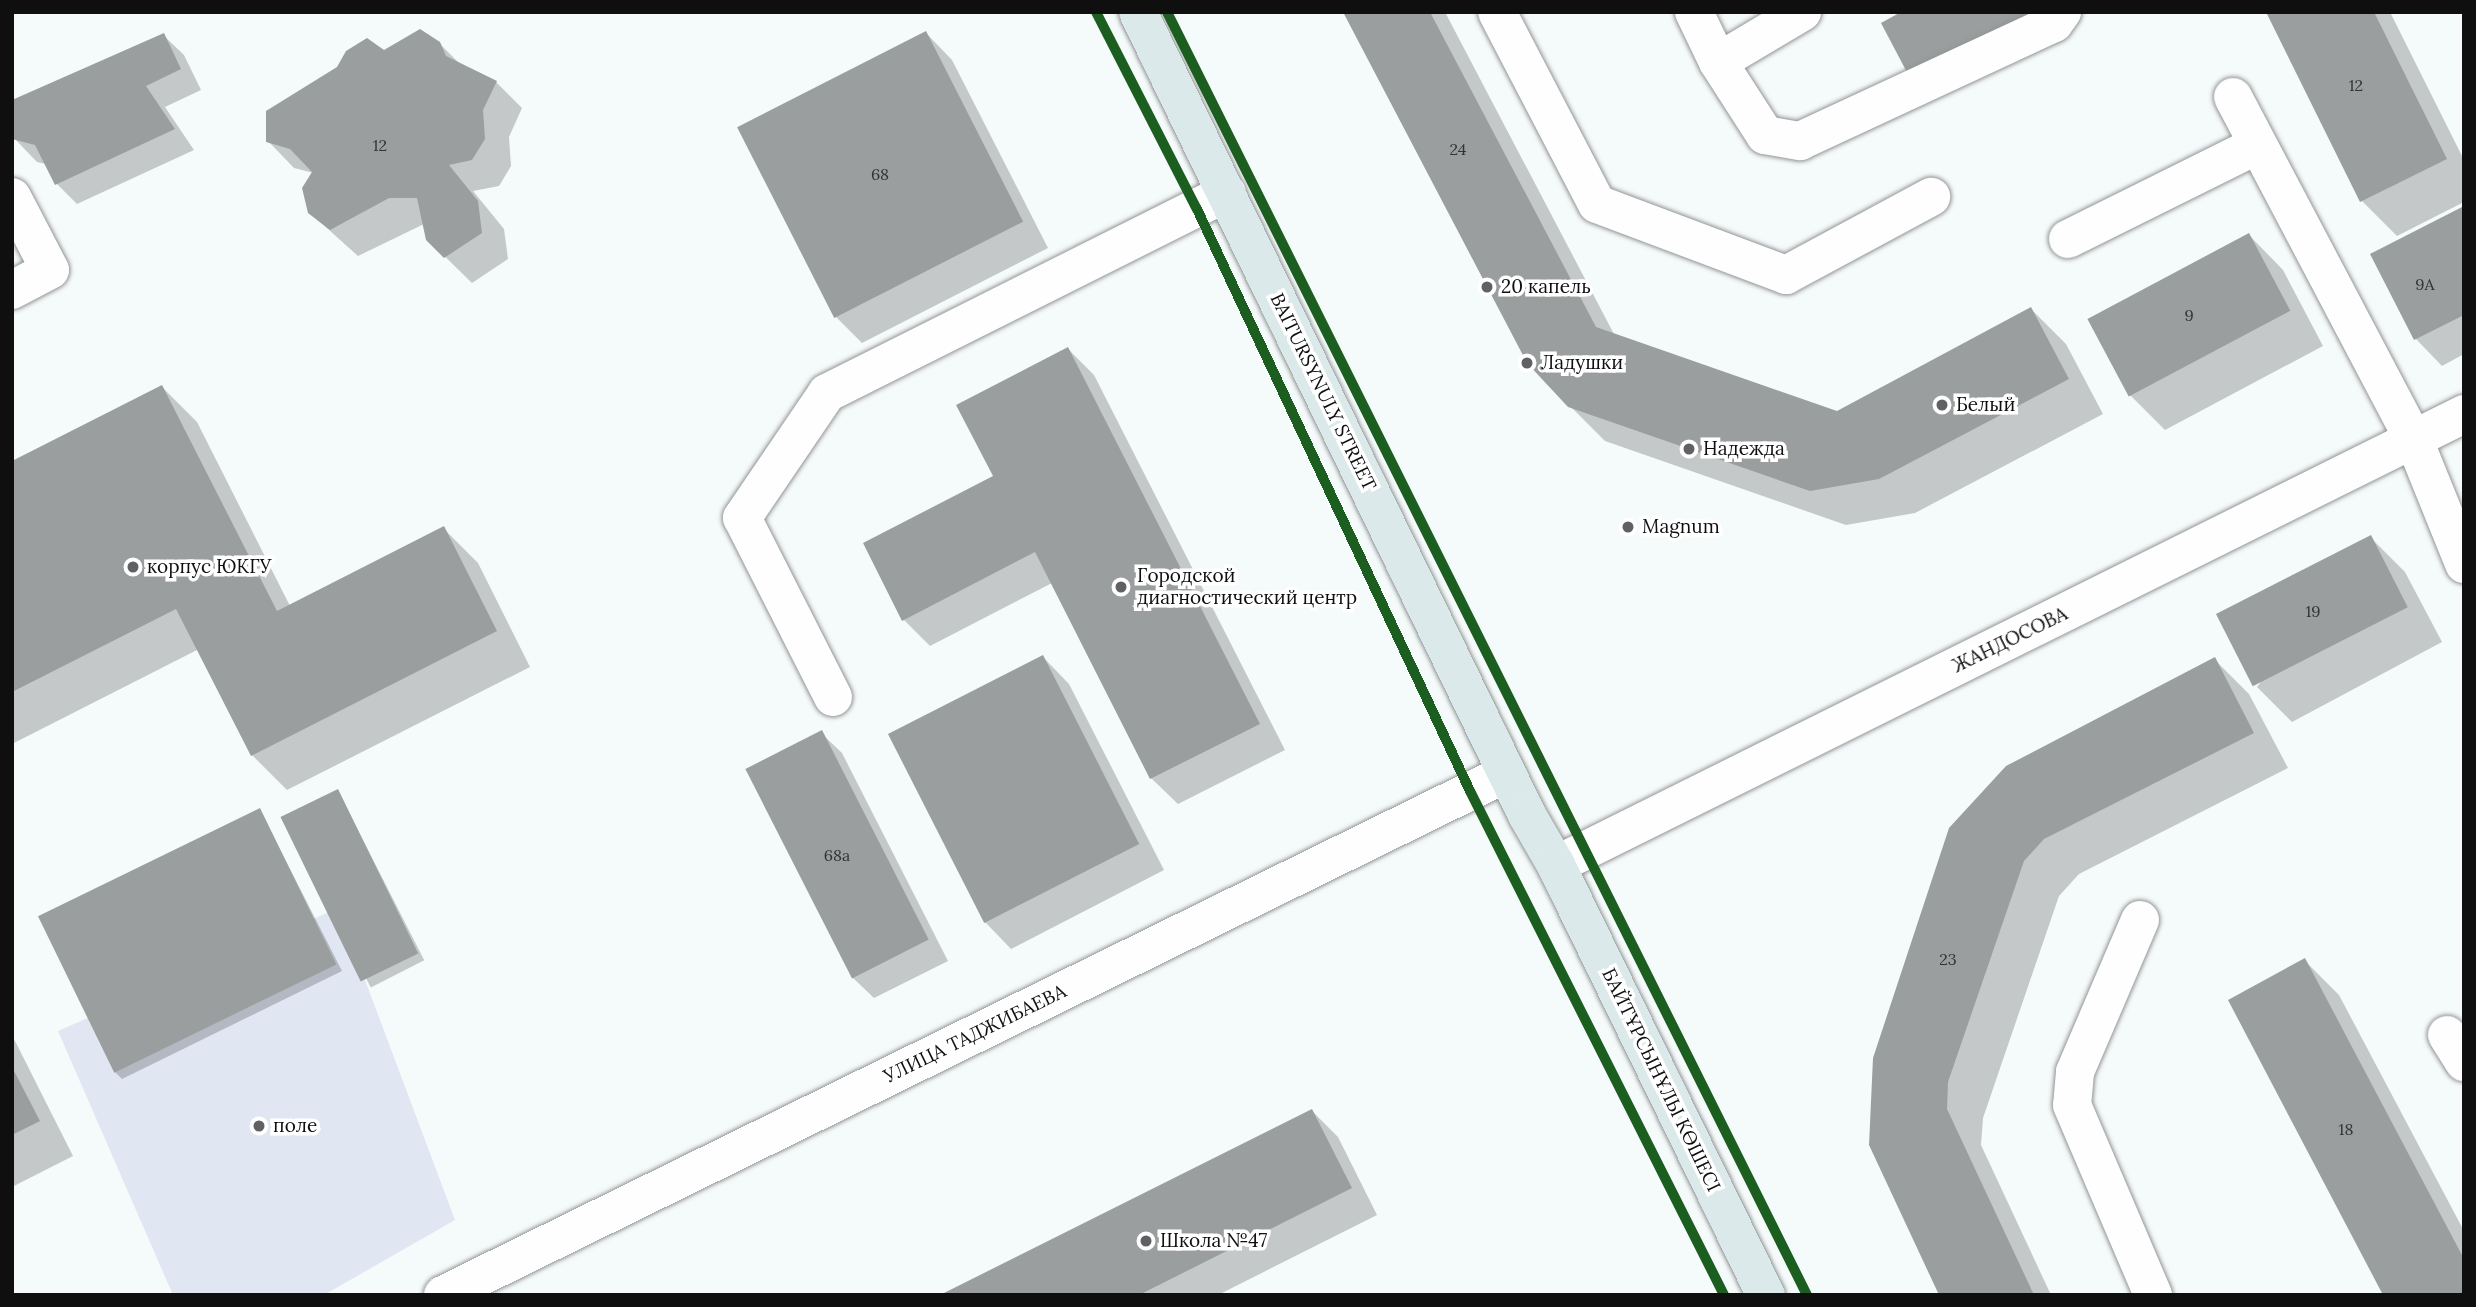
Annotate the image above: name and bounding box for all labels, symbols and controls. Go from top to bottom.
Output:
house number: 12 [2349,75,2363,95]
house number: 12 [373,135,387,155]
house number: 24 [1450,139,1466,159]
house number: 68 [871,164,889,184]
house number: 9А [2415,274,2435,294]
place label: 20 капель [1501,276,1591,298]
marker: 20 капель [1479,279,1495,295]
street label: BAITURSYNULY STREET [1265,290,1381,494]
house number: 9 [2184,305,2194,325]
place label: Ладушки [1541,352,1623,374]
marker: Ладушки [1519,355,1535,371]
place label: Белый [1956,394,2015,416]
marker: Белый [1934,397,1950,413]
place label: Надежда [1703,438,1785,460]
marker: Надежда [1681,441,1697,457]
place label: Magnum [1642,516,1720,538]
marker: Magnum [1620,519,1636,535]
place label: корпус ЮКГУ [147,556,271,578]
marker: корпус ЮКГУ [125,559,141,575]
place label: Городской диагностический центр [1137,565,1357,609]
marker: Городской диагностический центр [1111,577,1131,597]
house number: 19 [2305,601,2321,621]
street label: ЖАНДОСОВА [1949,602,2071,678]
house number: 68а [824,845,850,865]
house number: 23 [1939,949,1957,969]
street label: БАЙТҰРСЫНҰЛЫ КӨШЕСІ [1597,965,1725,1195]
street label: УЛИЦА ТАДЖИБАЕВА [880,980,1070,1088]
place label: поле [273,1115,317,1137]
marker: поле [251,1118,267,1134]
house number: 18 [2339,1119,2353,1139]
place label: Школа №47 [1160,1230,1267,1252]
marker: Школа №47 [1138,1233,1154,1249]

